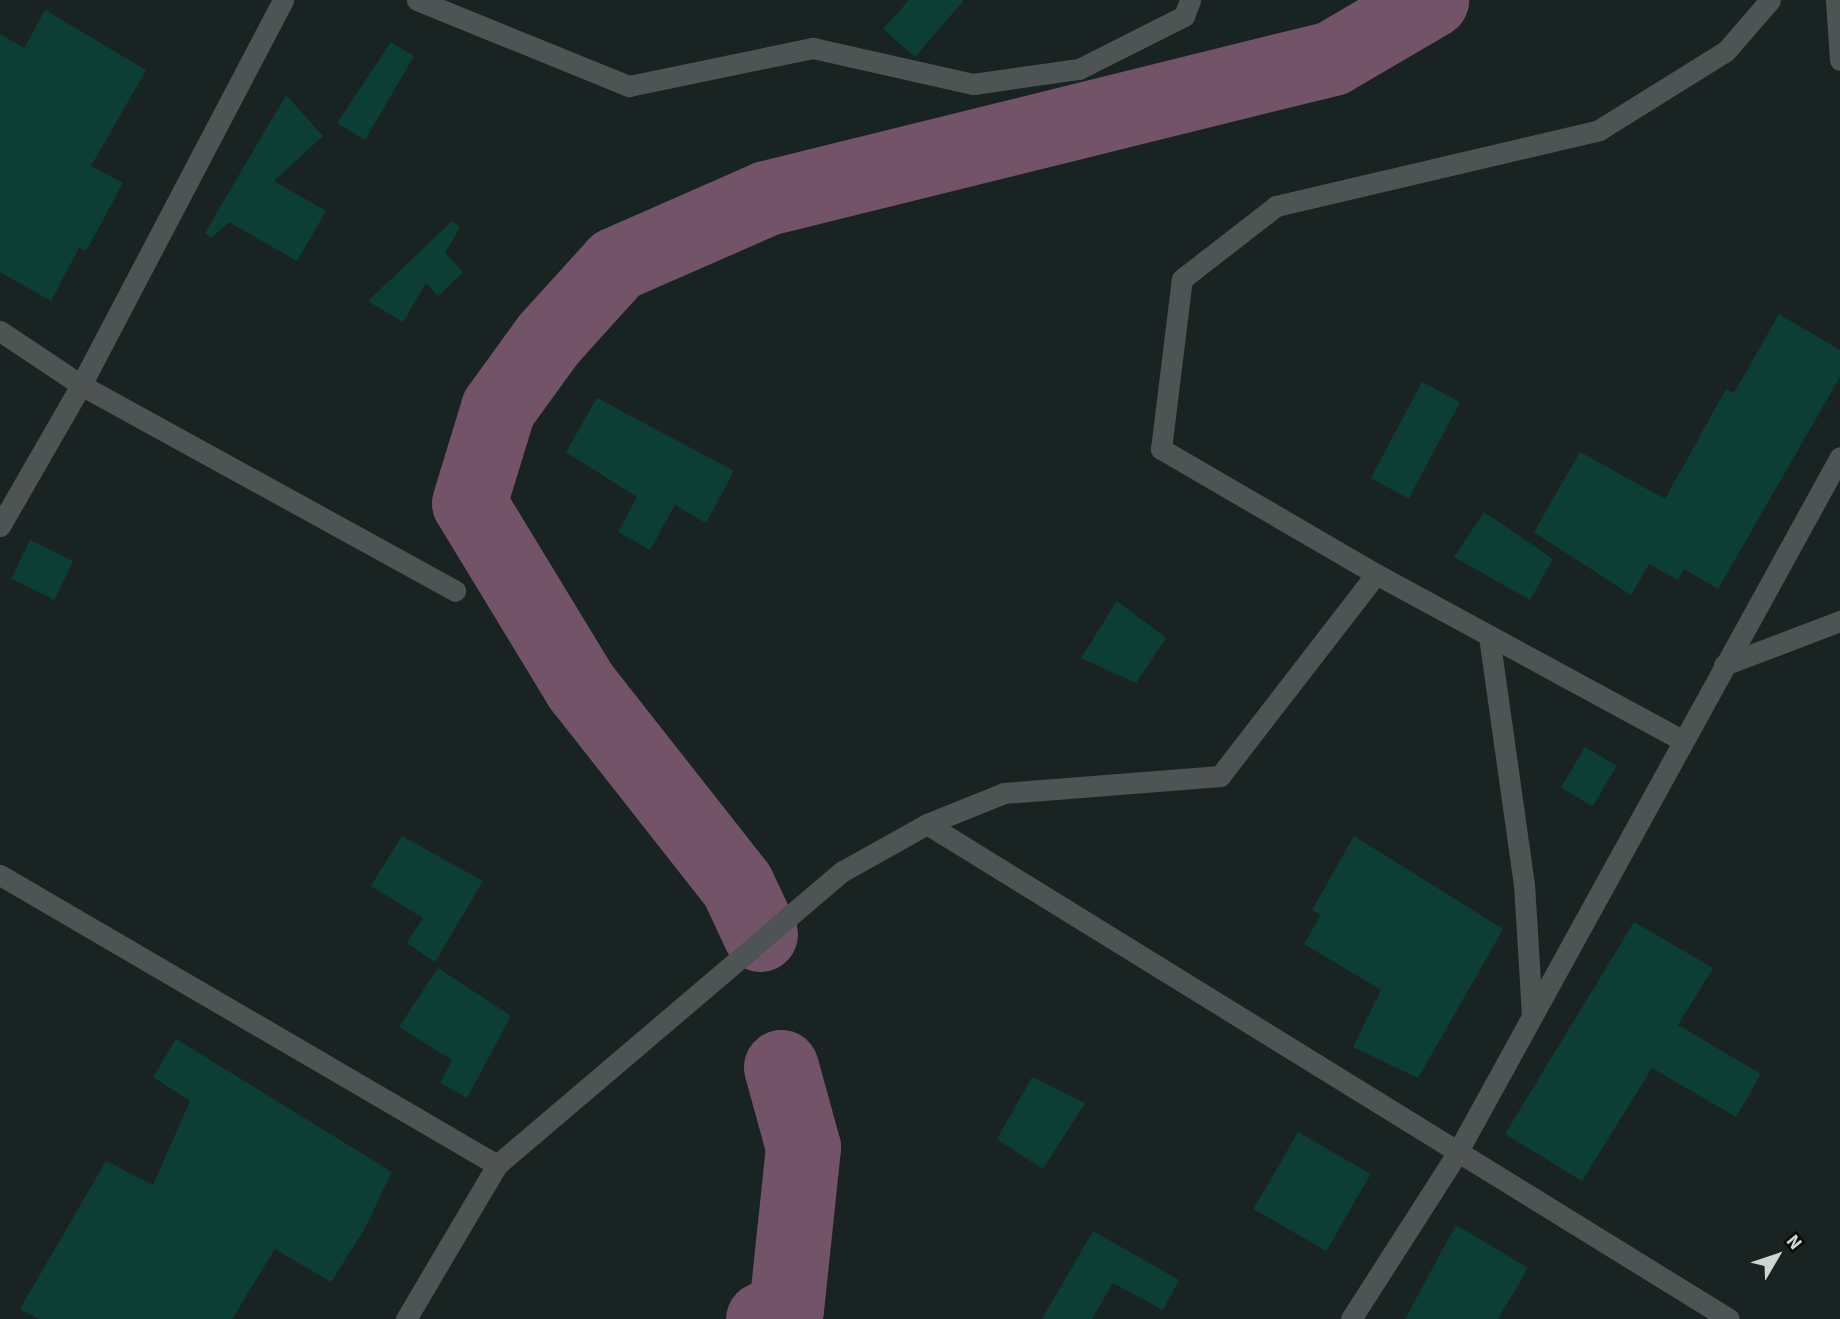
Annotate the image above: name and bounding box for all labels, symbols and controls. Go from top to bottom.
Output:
north arrow [1742,1221,1812,1291]
text: N [1779,1229,1808,1256]

